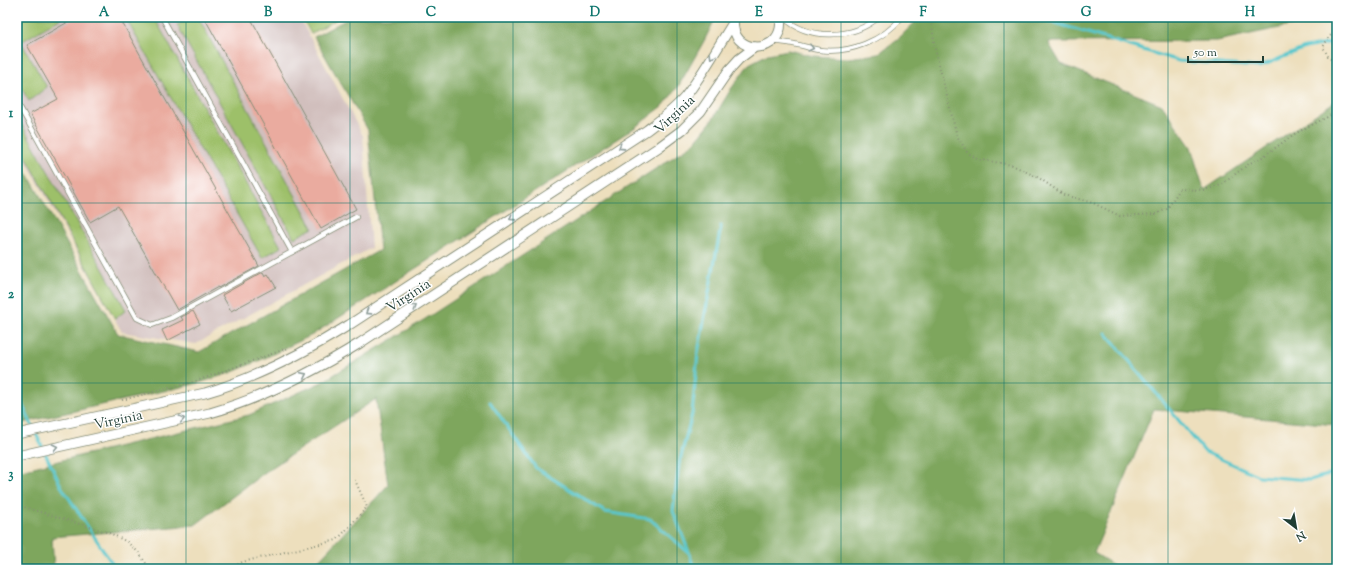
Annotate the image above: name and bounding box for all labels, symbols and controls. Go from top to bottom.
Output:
text: A [99,4,110,22]
text: B [264,4,273,22]
text: C [426,4,436,22]
text: D [590,4,600,22]
text: E [755,4,763,22]
text: F [919,4,927,22]
text: G [1081,4,1092,22]
text: H [1245,4,1256,22]
scale bar [1188,38,1263,64]
one-way arrow [808,43,815,52]
text: 50 m [1193,44,1217,62]
one-way arrow [709,52,717,59]
street label: Virginia [651,91,701,140]
text: 1 [9,105,14,123]
one-way arrow [618,142,625,149]
one-way arrow [509,213,516,221]
street label: Virginia [383,275,436,318]
text: 2 [8,286,15,304]
one-way arrow [410,305,417,312]
one-way arrow [366,307,373,314]
one-way arrow [299,372,307,380]
street label: Virginia [92,406,145,436]
one-way arrow [179,416,185,424]
one-way arrow [52,444,58,452]
text: 3 [8,466,14,484]
north arrow [1276,508,1316,548]
text: N [1293,526,1309,545]

